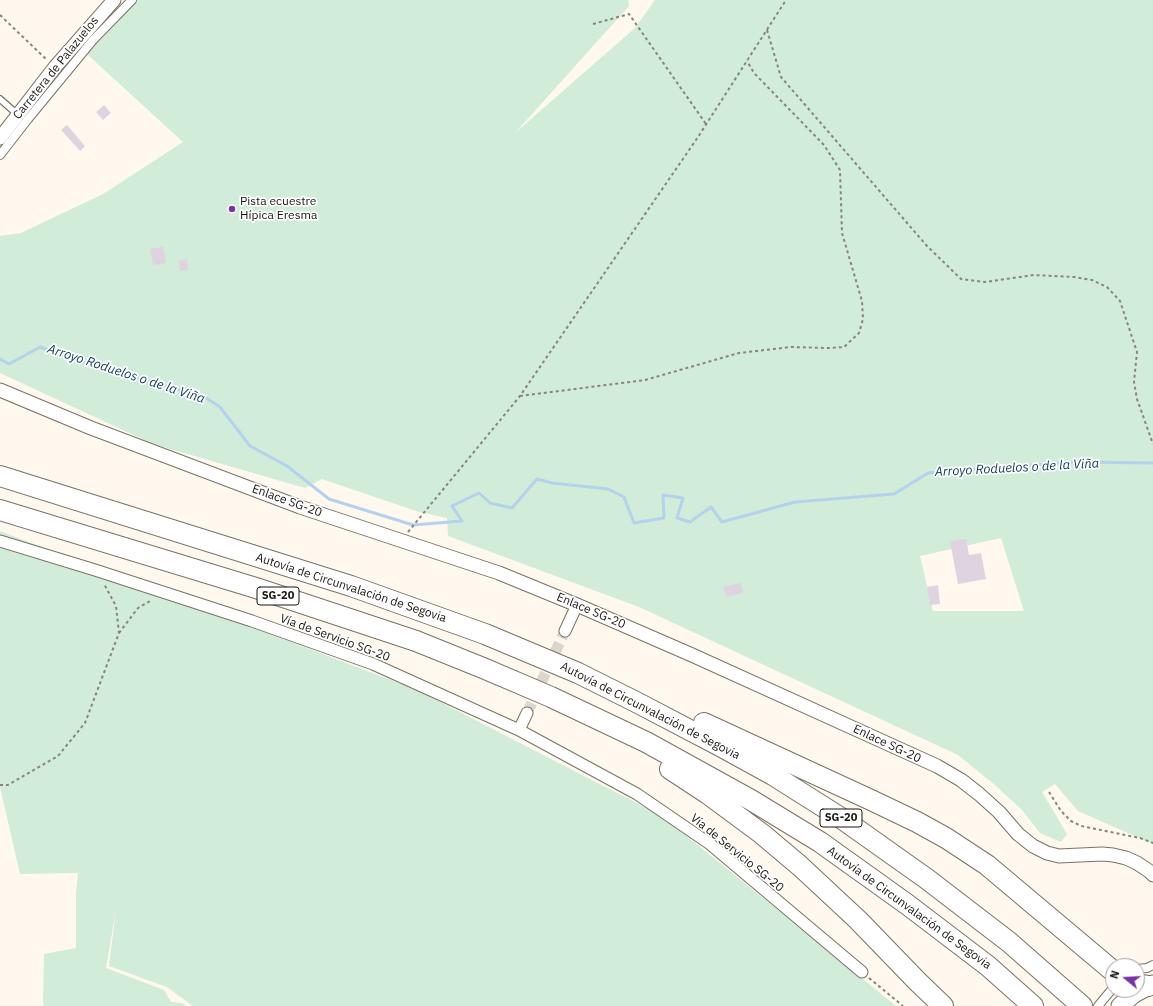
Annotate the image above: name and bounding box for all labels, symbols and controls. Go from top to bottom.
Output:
street label: Carretera de Palazuelos [10,14,102,122]
place label: Pista ecuestre Hípica Eresma [240,195,317,223]
marker: Pista ecuestre Hípica Eresma [227,204,237,214]
water label: Arroyo Roduelos o de la Viña [45,341,207,407]
water label: Arroyo Roduelos o de la Viña [934,456,1100,480]
street label: Enlace SG-20 [250,482,324,520]
street label: Autovía de Circunvalación de Segovia [254,550,448,626]
road number: SG-20 [257,587,299,605]
street label: Enlace SG-20 [554,590,628,632]
street label: Vía de Servicio SG-20 [278,611,392,665]
street label: Autovía de Circunvalación de Segovia [558,659,742,763]
street label: Enlace SG-20 [851,722,923,766]
road number: SG-20 [820,809,862,827]
street label: Vía de Servicio SG-20 [687,811,787,895]
street label: Autovía de Circunvalación de Segovia [824,844,994,972]
north arrow [1105,958,1145,998]
text: N [1107,969,1122,981]

